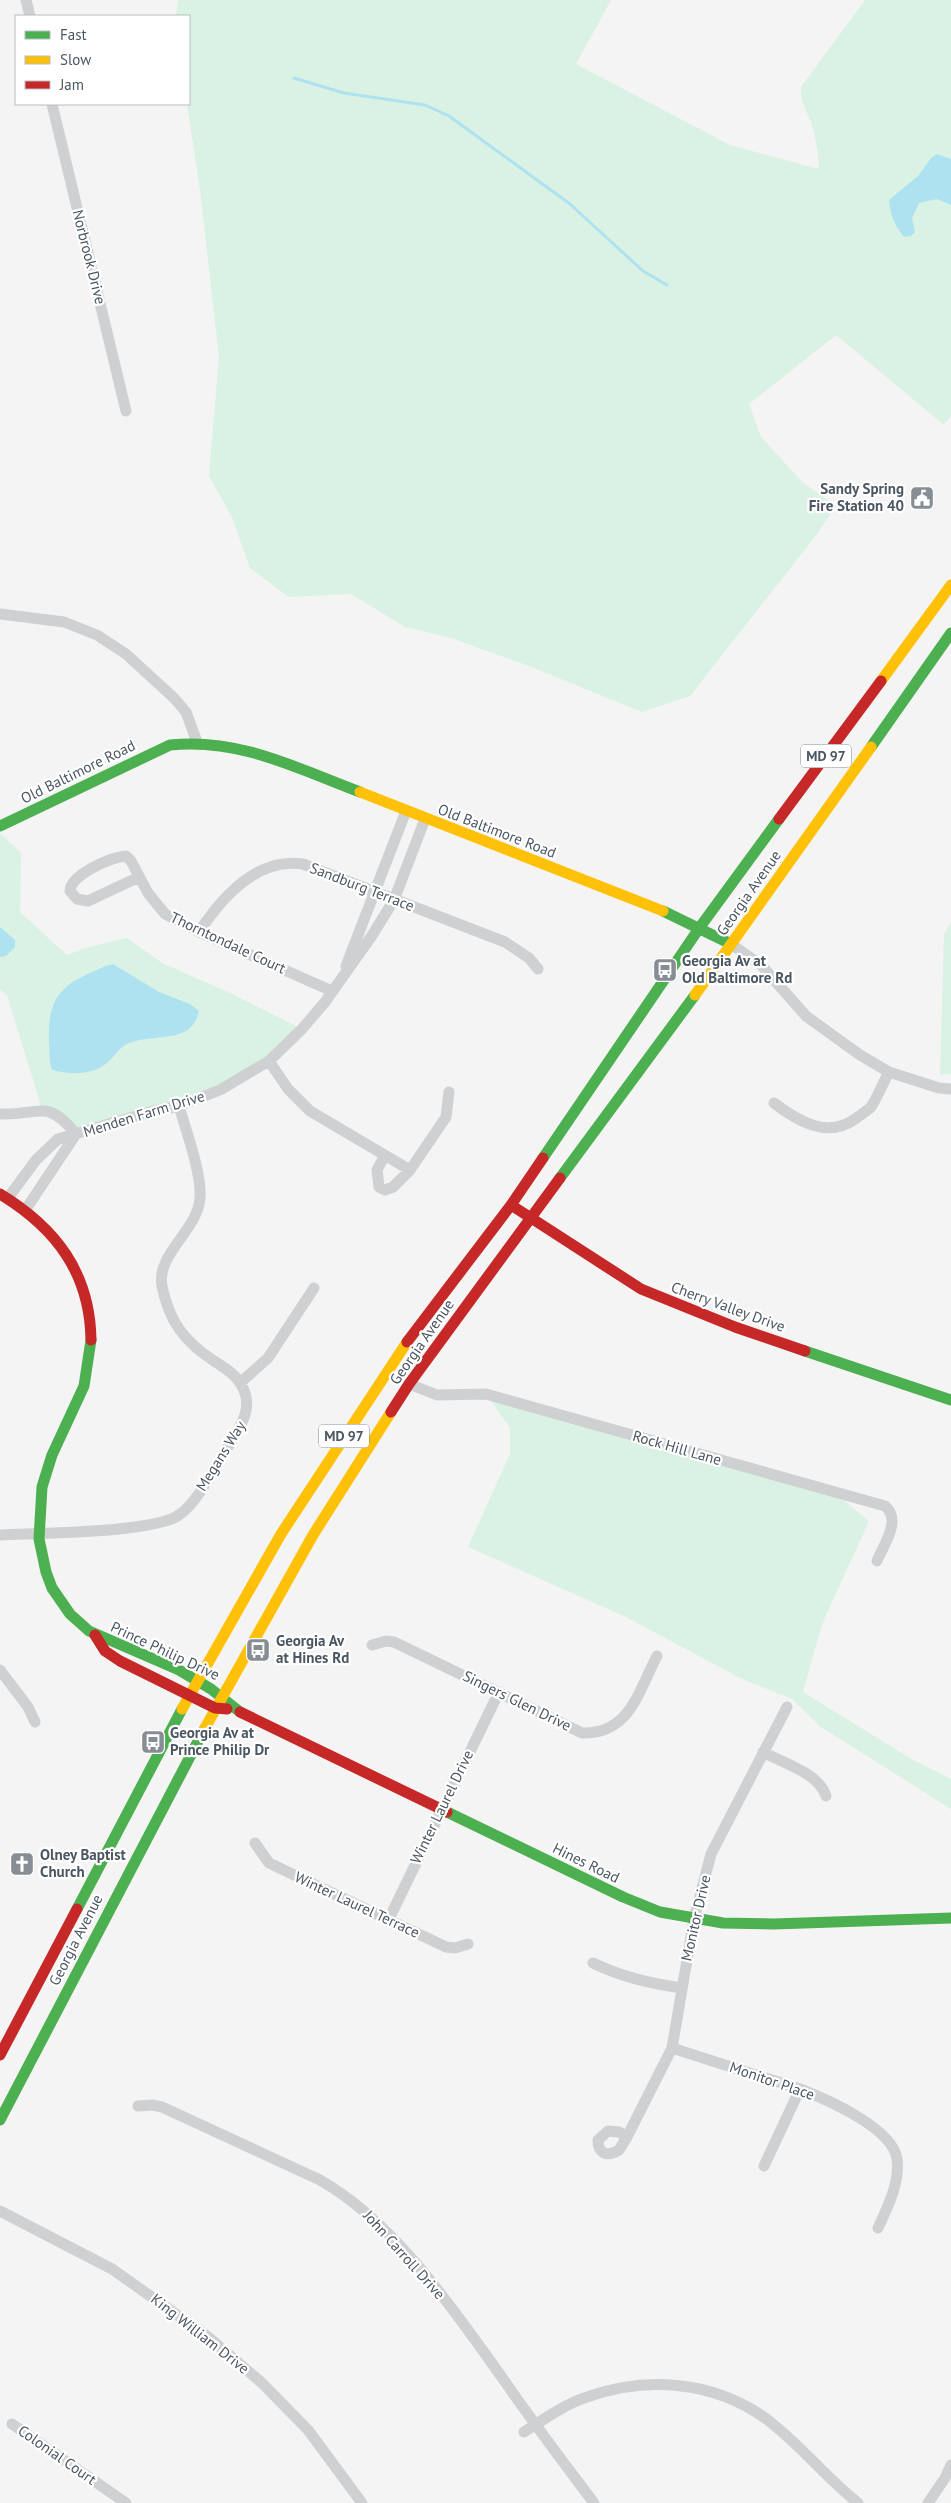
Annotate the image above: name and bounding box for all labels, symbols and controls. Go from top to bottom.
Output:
legend [15,15,190,105]
text: Fast [60,25,87,44]
text: Slow [60,50,91,69]
text: Jam [59,75,84,94]
street label: Norbrook Drive [69,208,110,306]
place label: Sandy Spring Fire Station 40 [809,479,904,515]
public building icon: Sandy Spring Fire Station 40 [909,485,935,511]
street label: Old Baltimore Road [17,736,138,808]
road number: MD 97 [801,744,851,768]
street label: Old Baltimore Road [435,799,559,862]
street label: Georgia Avenue [712,846,785,939]
street label: Sandburg Terrace [307,858,417,915]
street label: Thorntondale Court [167,907,289,978]
place label: Georgia Av at Old Baltimore Rd [682,951,792,987]
bus stop icon: Georgia Av at Old Baltimore Rd [652,957,678,983]
street label: Menden Farm Drive [81,1086,207,1141]
street label: Cherry Valley Drive [669,1277,788,1336]
street label: Georgia Avenue [385,1295,458,1388]
street label: Megans Way [192,1417,250,1494]
road number: MD 97 [319,1424,369,1448]
street label: Rock Hill Lane [631,1426,724,1469]
street label: Prince Philip Drive [108,1617,223,1684]
place label: Georgia Av at Hines Rd [276,1631,349,1667]
bus stop icon: Georgia Av at Hines Rd [245,1637,271,1663]
street label: Singers Glen Drive [460,1666,575,1735]
place label: Georgia Av at Prince Philip Dr [170,1723,270,1759]
bus stop icon: Georgia Av at Prince Philip Dr [140,1729,166,1755]
street label: Winter Laurel Drive [406,1747,477,1867]
street label: Hines Road [550,1838,623,1887]
place label: Olney Baptist Church [40,1845,126,1881]
church icon: Olney Baptist Church [9,1851,35,1877]
street label: Winter Laurel Terrace [292,1867,423,1942]
street label: Monitor Drive [676,1873,715,1963]
street label: Georgia Avenue [44,1891,107,1988]
street label: Monitor Place [727,2057,817,2104]
street label: John Carroll Drive [359,2206,449,2303]
street label: King William Drive [147,2289,253,2378]
street label: Colonial Court [14,2421,100,2489]

